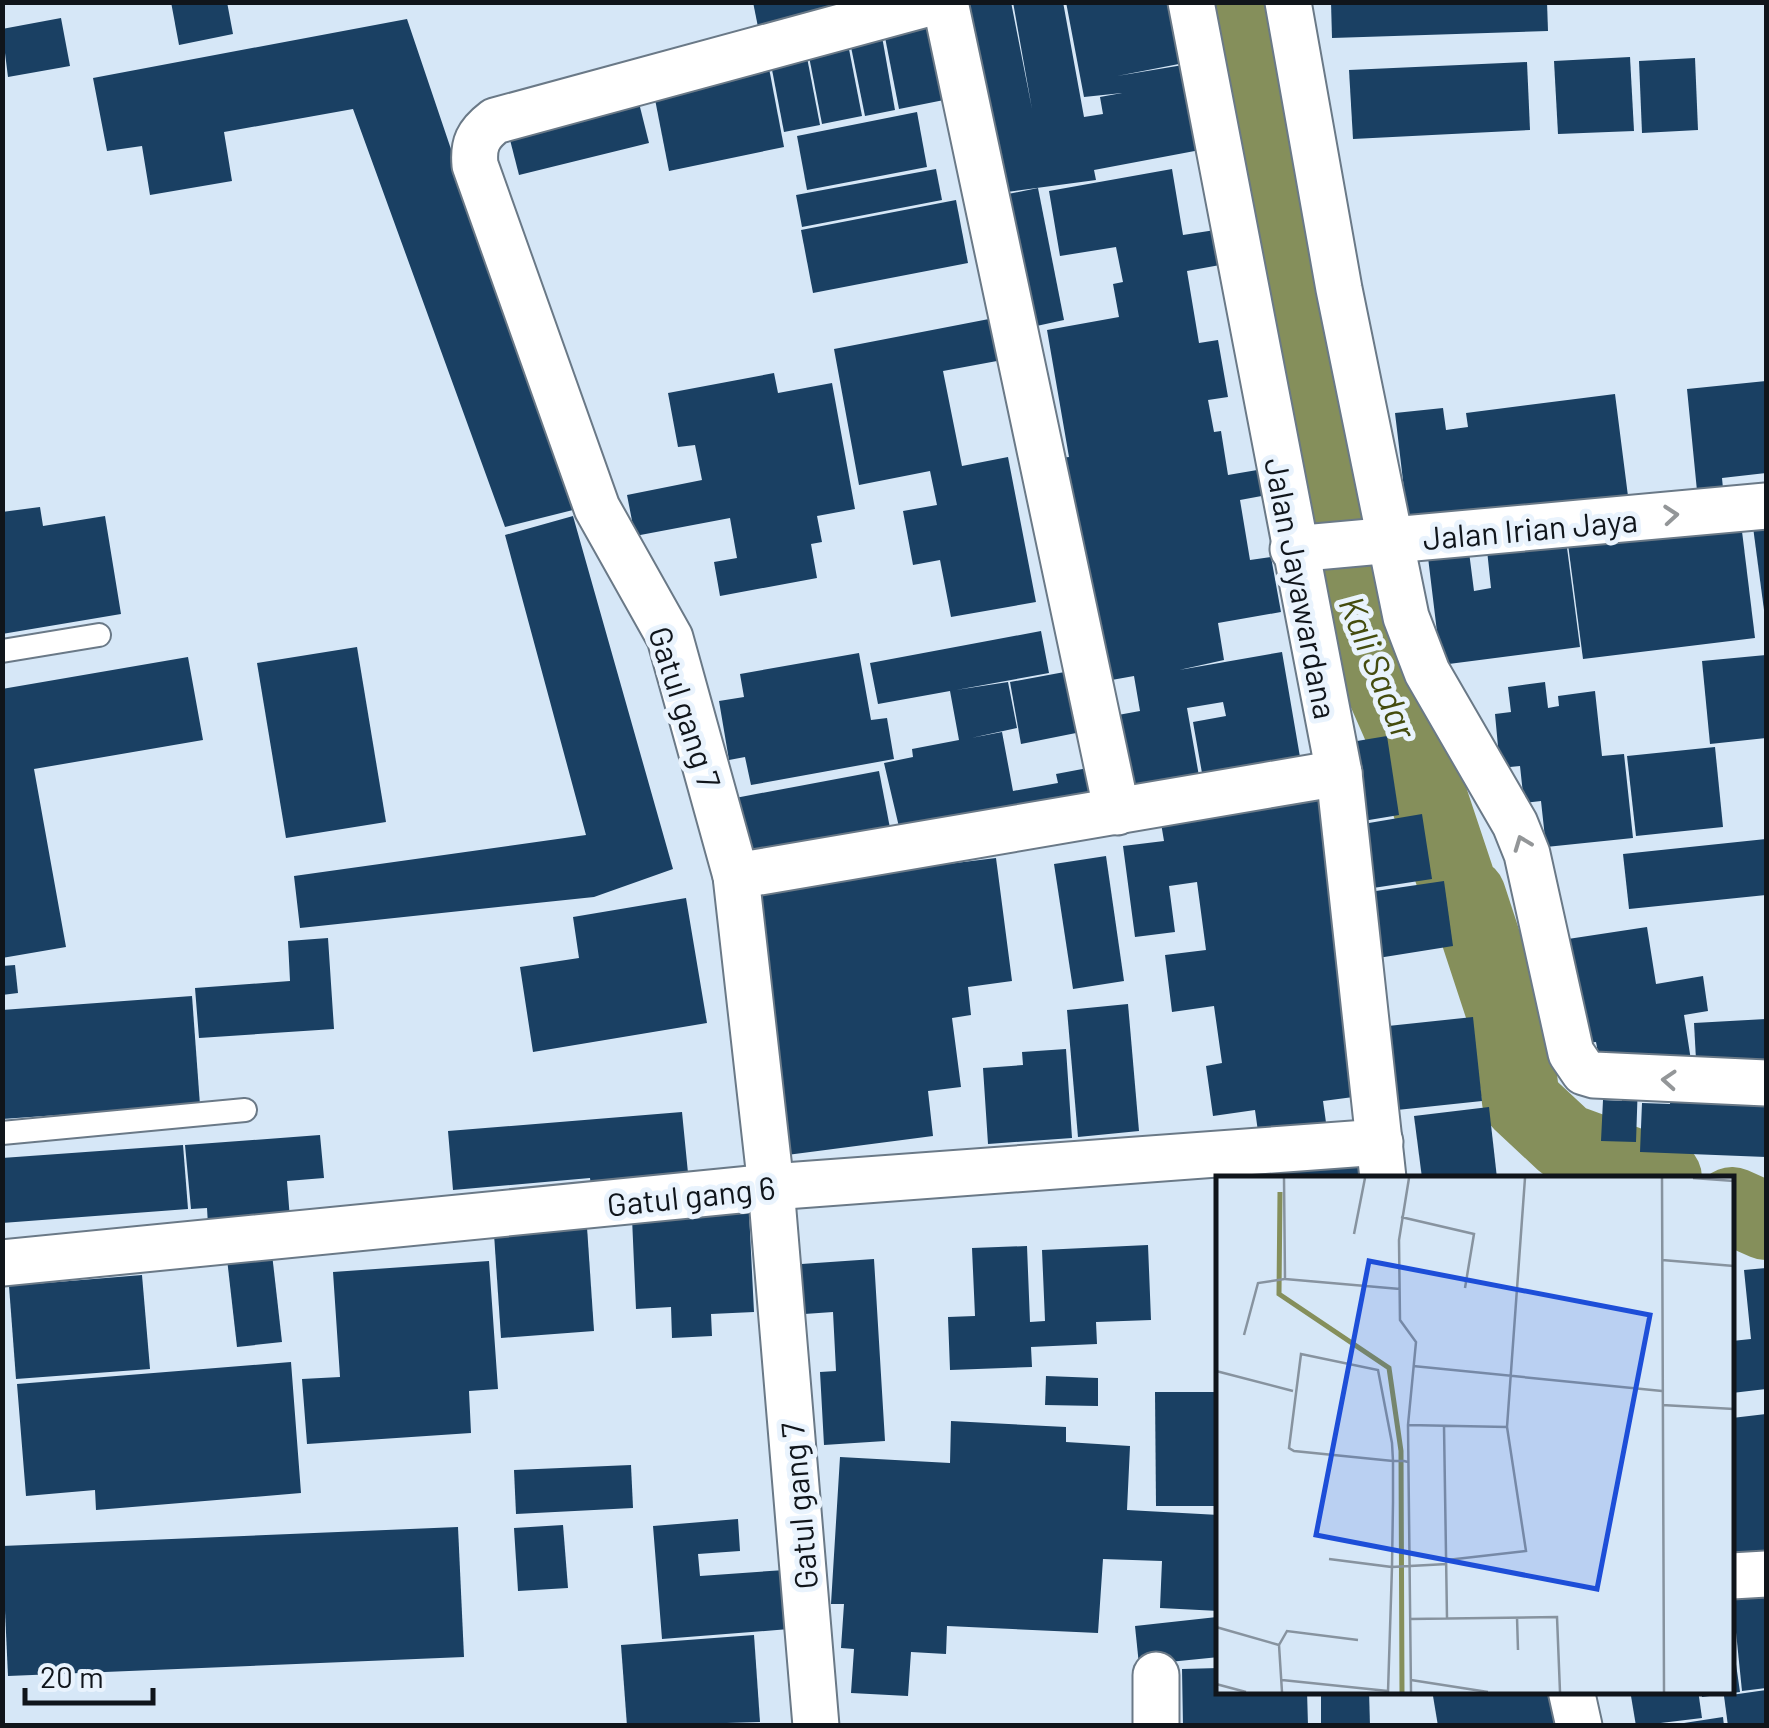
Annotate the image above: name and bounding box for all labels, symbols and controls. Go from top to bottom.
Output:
street label: Jalan Jayawardana [1258,454,1346,722]
street label: Jalan Irian Jaya [1421,500,1639,556]
one-way arrow [1664,504,1680,526]
water label: Kali Sadar [1331,590,1427,746]
street label: Gatul gang 7 [642,621,730,793]
one-way arrow [1513,835,1534,852]
one-way arrow [1661,1070,1677,1091]
street label: Gatul gang 6 [605,1167,777,1223]
inset map [1216,1176,1734,1693]
street label: Gatul gang 7 [772,1421,824,1591]
scale bar [25,1643,152,1705]
text: 20 m [40,1658,104,1694]

